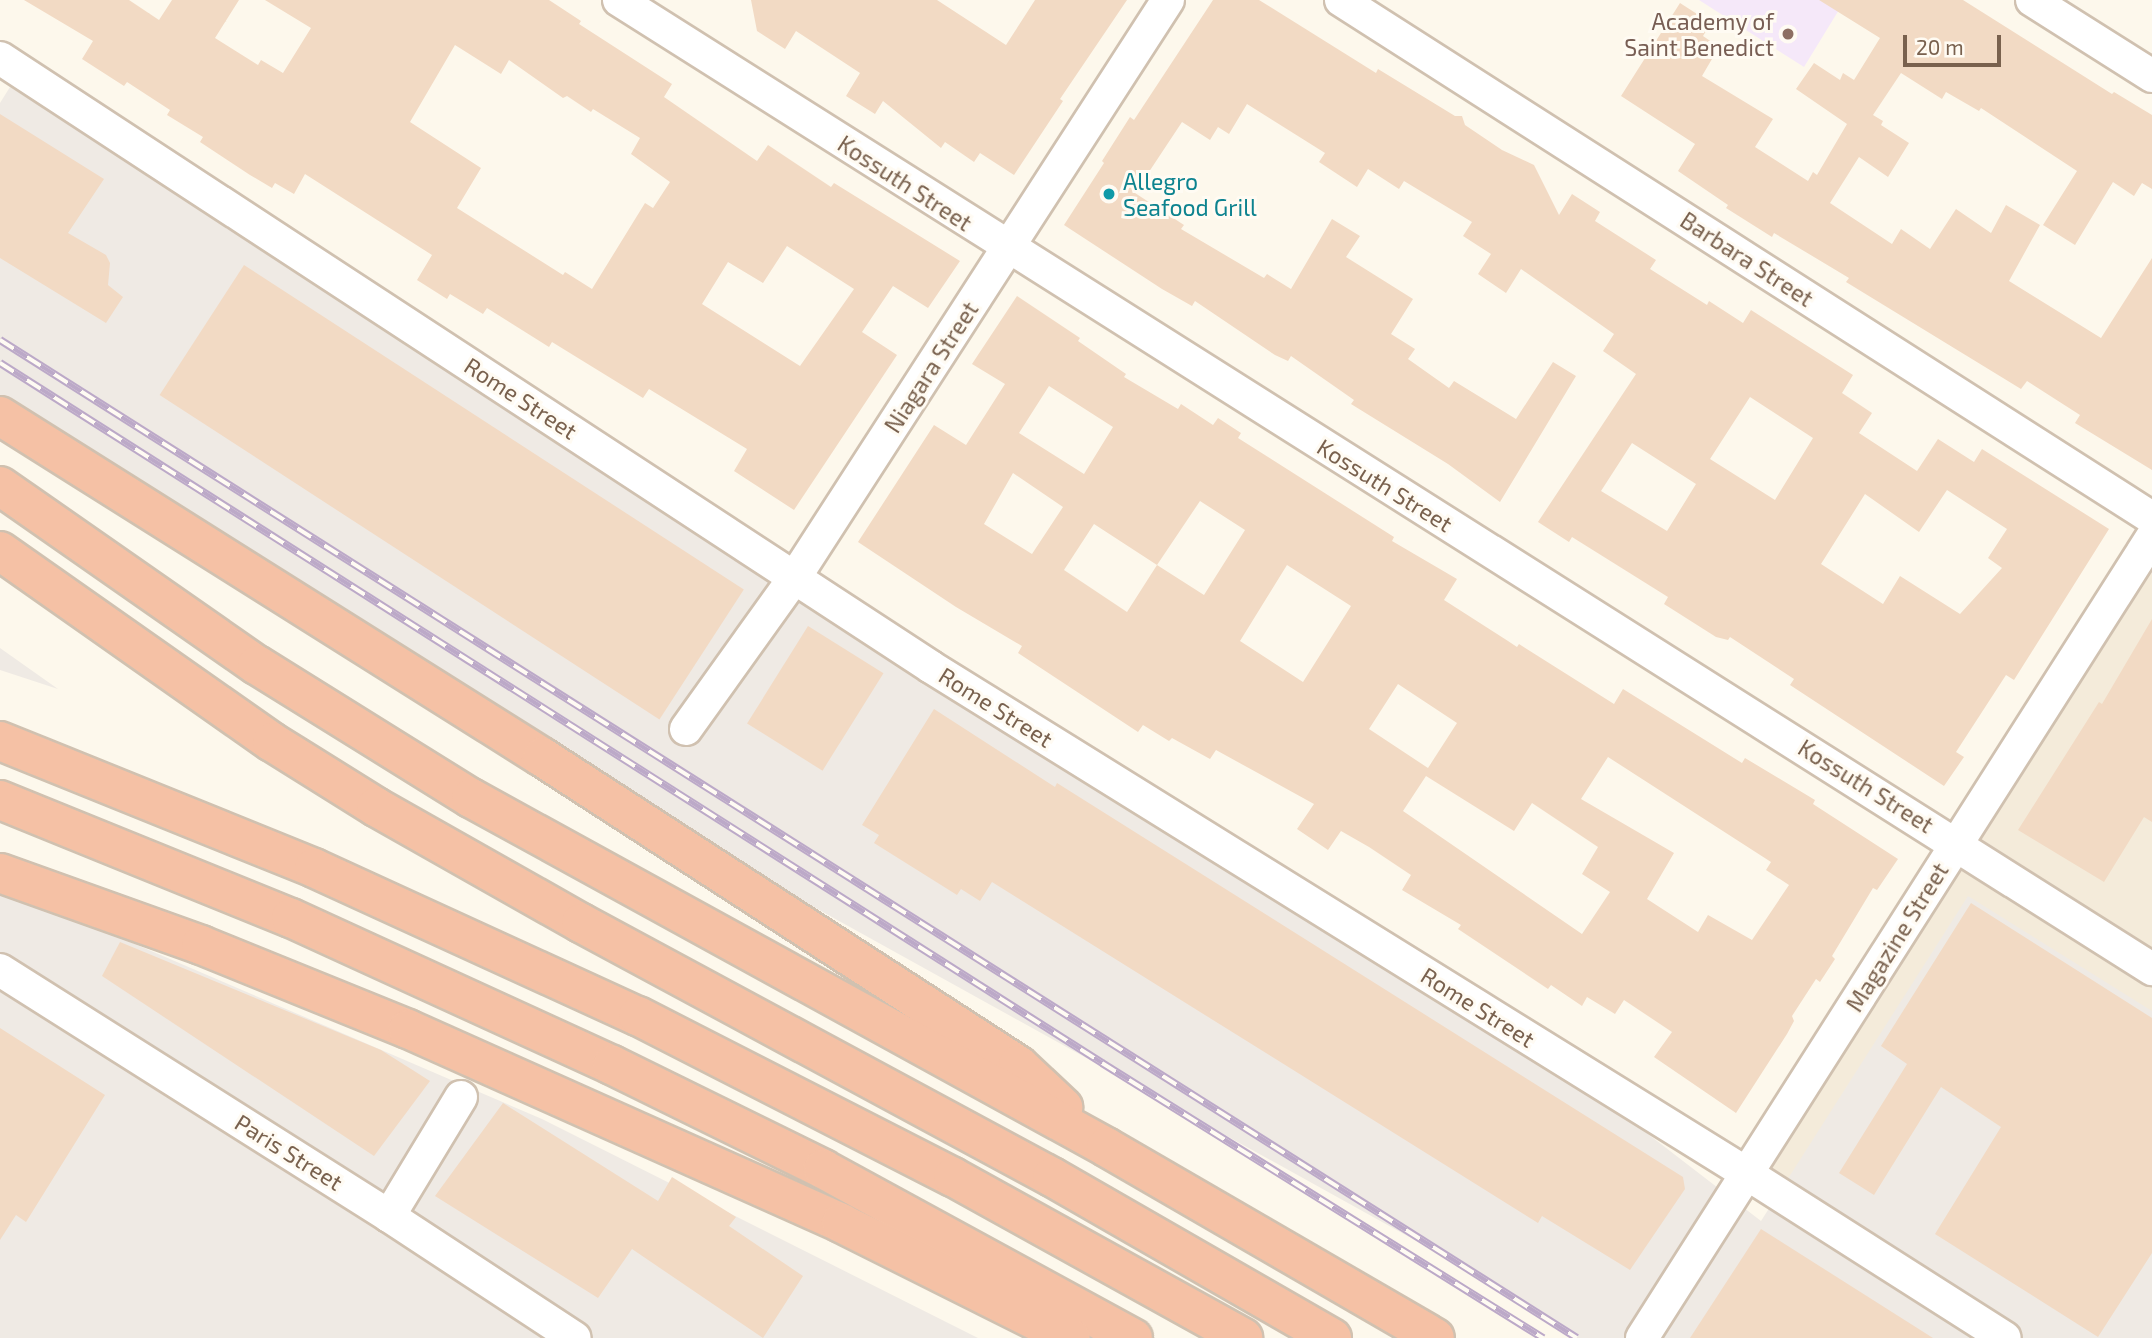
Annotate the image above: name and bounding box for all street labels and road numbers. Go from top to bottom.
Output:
street label: Kossuth Street [833,129,977,237]
street label: Barbara Street [1675,206,1819,312]
street label: Niagara Street [878,296,984,438]
street label: Rome Street [460,351,582,445]
street label: Kossuth Street [1312,432,1458,538]
street label: Rome Street [934,661,1058,753]
street label: Kossuth Street [1793,733,1939,839]
street label: Magazine Street [1840,857,1954,1017]
street label: Rome Street [1416,961,1540,1053]
street label: Paris Street [230,1108,348,1196]

